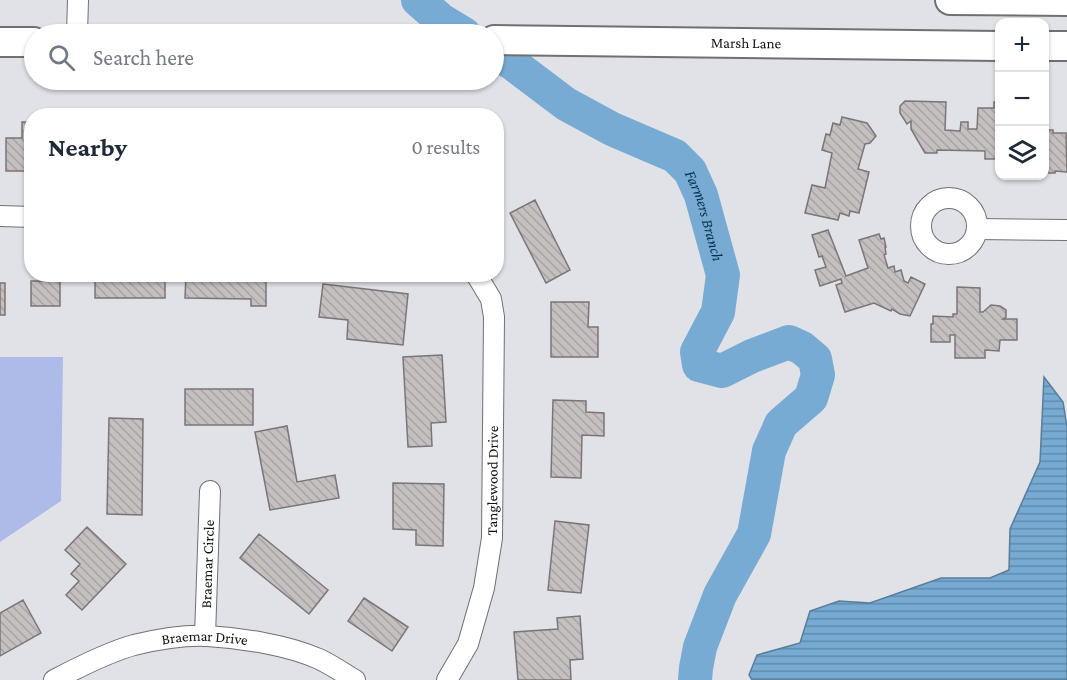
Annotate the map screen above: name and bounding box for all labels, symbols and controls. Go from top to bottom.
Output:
map controls [995,18,1049,180]
button: + [995,18,1049,72]
search box [24,24,504,90]
street label: Marsh Lane [711,35,782,51]
icon: search [45,41,78,74]
text: Search here [93,45,194,70]
button: − [995,72,1049,126]
button: layers [995,126,1049,180]
text: Nearby [48,133,127,162]
text: 0 results [411,136,480,158]
water label: Farmers Branch [682,167,727,263]
street label: Tanglewood Drive [484,425,501,535]
street label: Braemar Circle [198,519,217,609]
street label: Braemar Drive [160,628,249,648]

